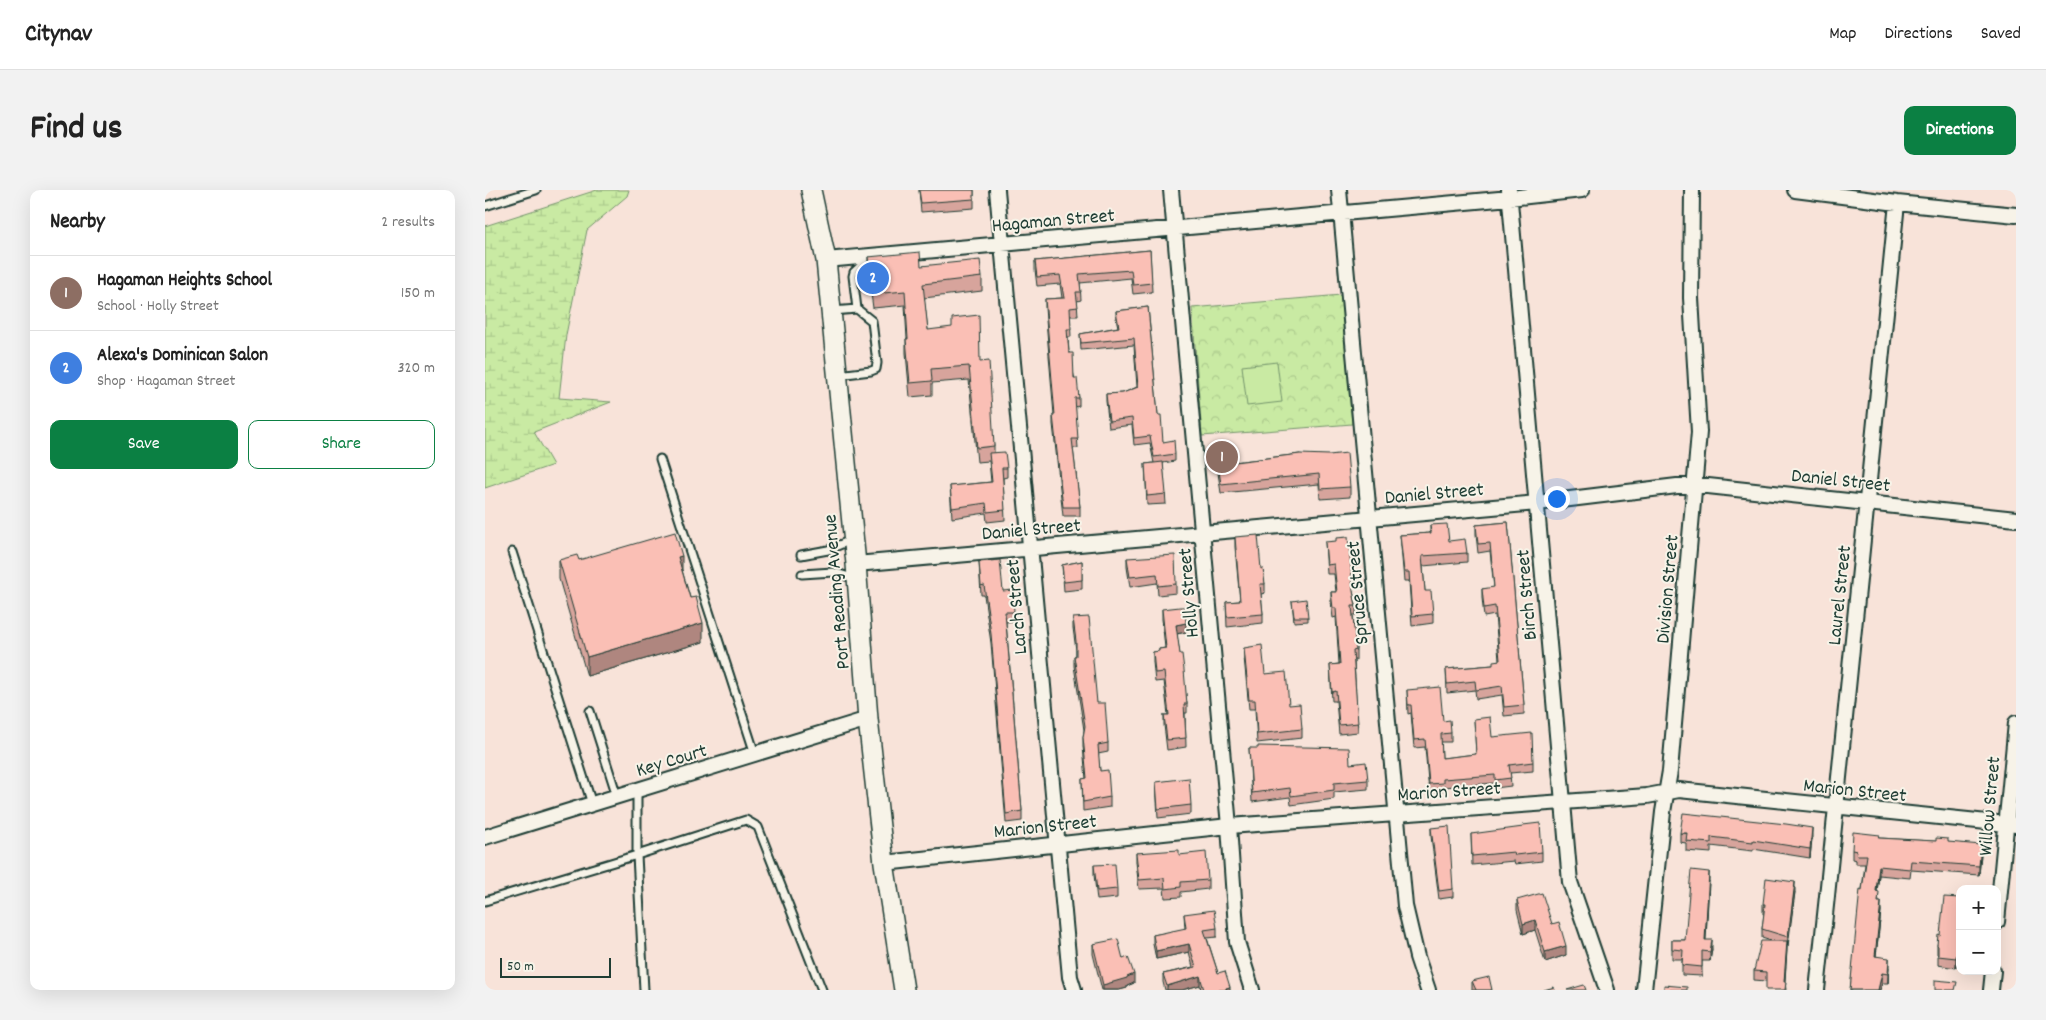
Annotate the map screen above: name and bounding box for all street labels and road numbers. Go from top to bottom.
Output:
street label: Hagaman Street [991,203,1116,241]
street label: Daniel Street [1790,463,1892,501]
street label: Daniel Street [1384,477,1485,513]
street label: Port Reading Avenue [817,513,859,670]
street label: Daniel Street [981,513,1082,549]
street label: Division Street [1650,534,1688,645]
street label: Spruce Street [1341,540,1377,646]
street label: Laurel Street [1822,544,1860,647]
street label: Holly Street [1172,547,1208,639]
street label: Birch Street [1510,548,1546,641]
street label: Larch Street [1000,558,1036,655]
street label: Key Court [633,738,711,786]
street label: Willow Street [1973,755,2009,857]
street label: Marion Street [1802,773,1908,811]
street label: Marion Street [1397,775,1502,811]
street label: Marion Street [992,809,1098,847]

